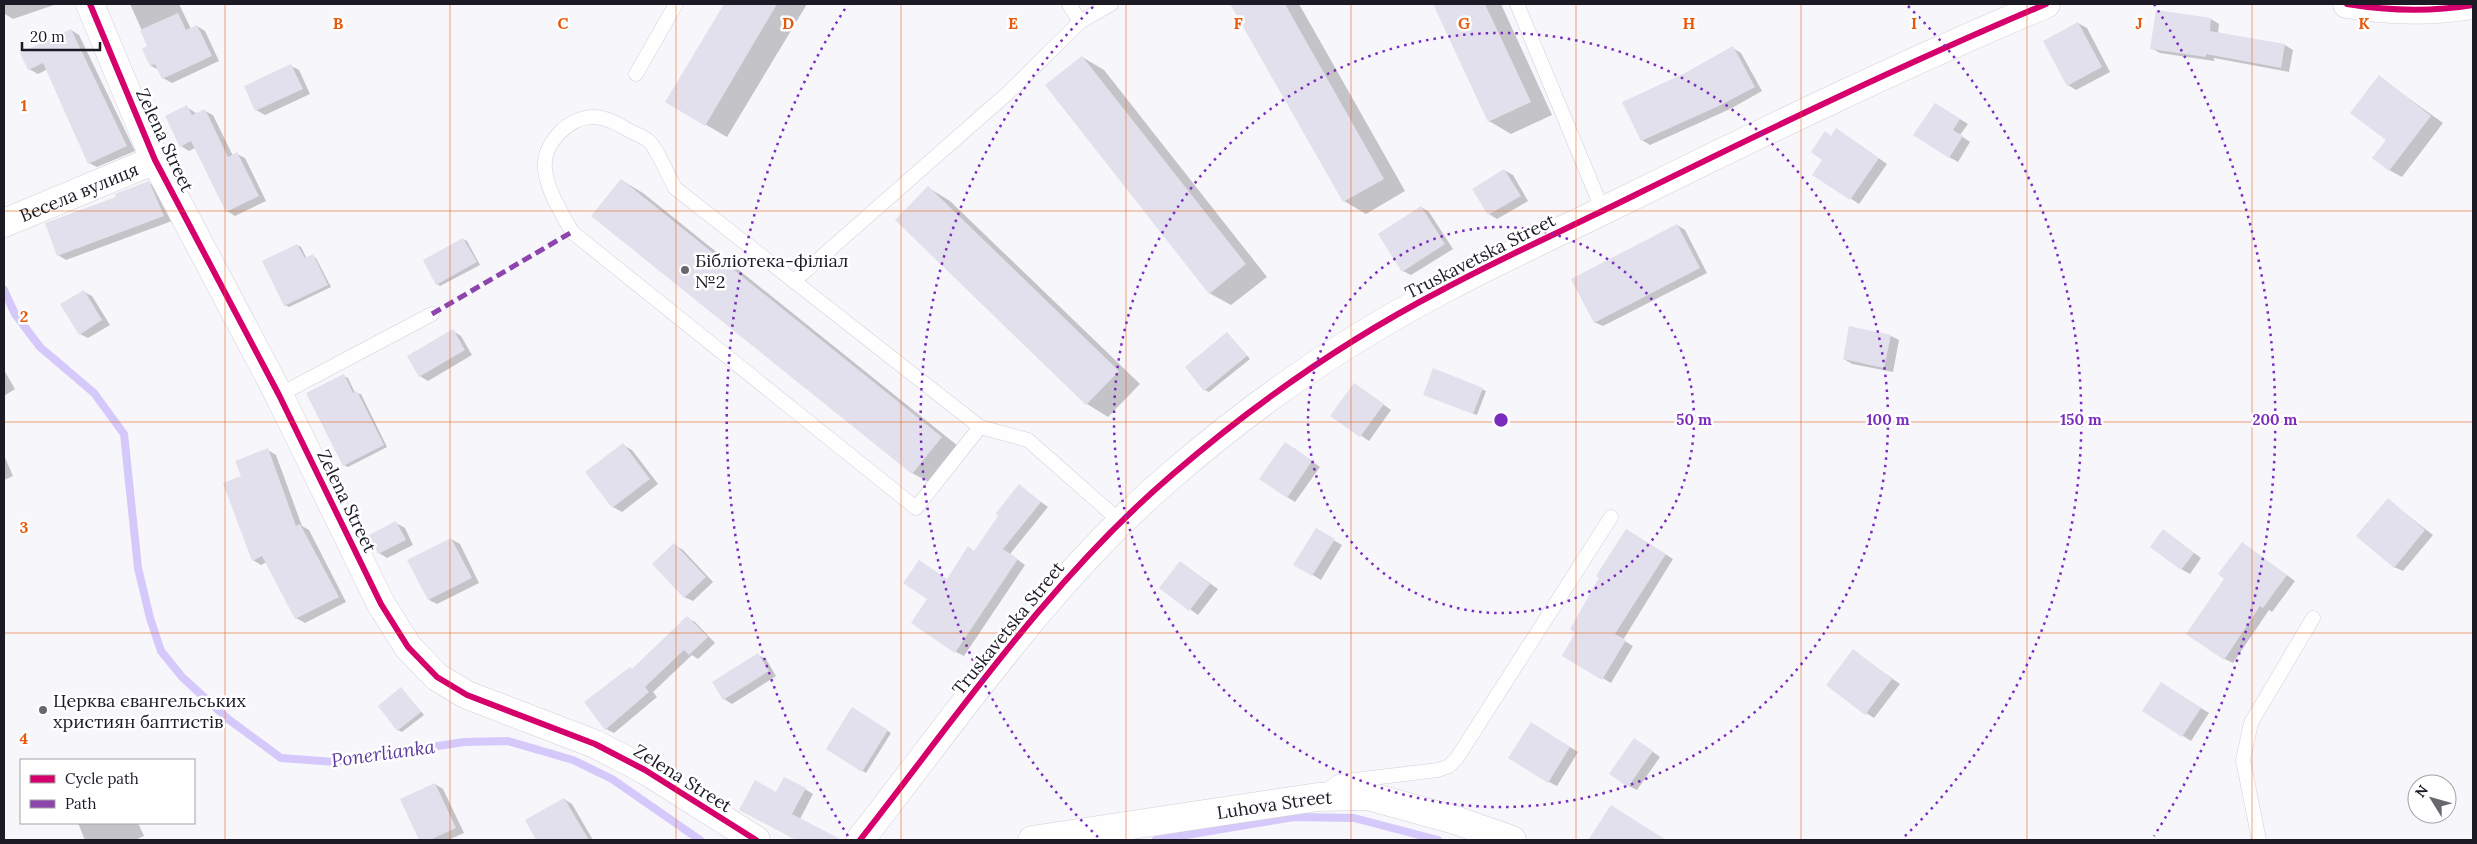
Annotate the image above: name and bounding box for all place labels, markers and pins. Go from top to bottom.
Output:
place label: Бібліотека-філіал №2 [695,249,848,293]
marker: Бібліотека-філіал №2 [679,264,691,276]
centre of rings [1492,411,1510,429]
place label: Церква євангельських християн баптистів [53,689,247,733]
marker: Церква євангельських християн баптистів [37,704,49,716]

